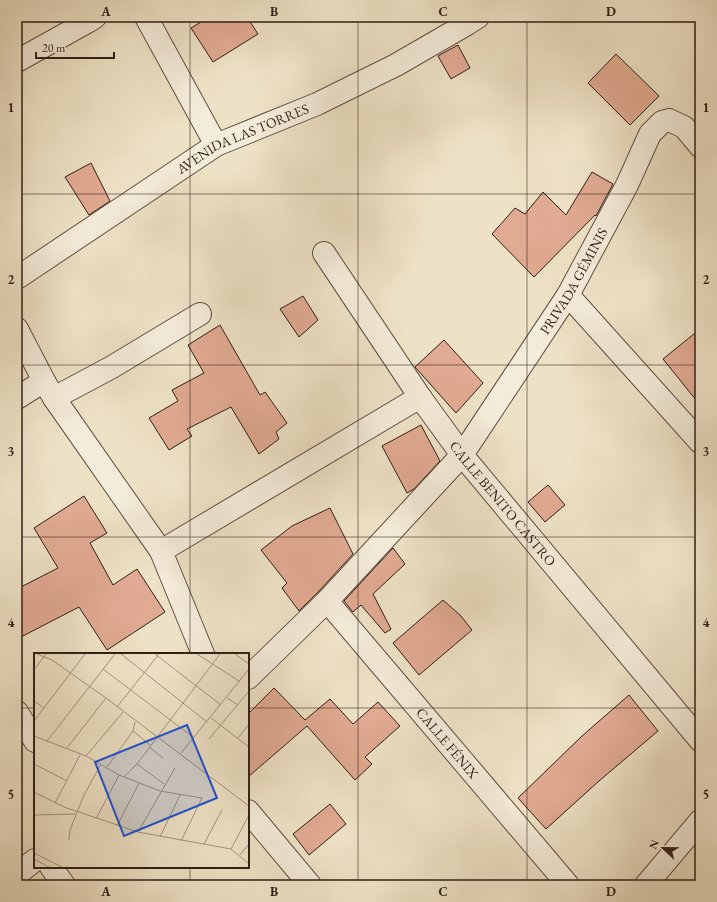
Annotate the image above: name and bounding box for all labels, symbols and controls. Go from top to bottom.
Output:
text: A [100,3,111,20]
text: B [270,3,278,20]
text: C [438,3,448,20]
text: D [606,3,616,20]
scale bar [36,34,114,60]
text: 20 m [42,40,66,56]
text: 1 [8,99,15,116]
street label: AVENIDA LAS TORRES [172,99,311,179]
text: 1 [703,99,710,116]
street label: PRIVADA GÉMINIS [536,225,611,338]
text: 2 [8,271,15,288]
text: 2 [703,271,710,288]
street label: CALLE BENITO CASTRO [446,437,560,570]
text: 3 [8,443,15,460]
text: 3 [703,443,710,460]
text: 4 [8,614,15,631]
text: 4 [703,614,710,631]
inset map [34,653,249,868]
street label: CALLE FÉNIX [412,704,483,782]
text: 5 [8,786,14,803]
text: 5 [703,786,709,803]
north arrow [643,828,683,868]
text: N [646,837,662,851]
text: A [100,883,111,900]
text: B [270,883,278,900]
text: C [438,883,448,900]
text: D [606,883,616,900]

